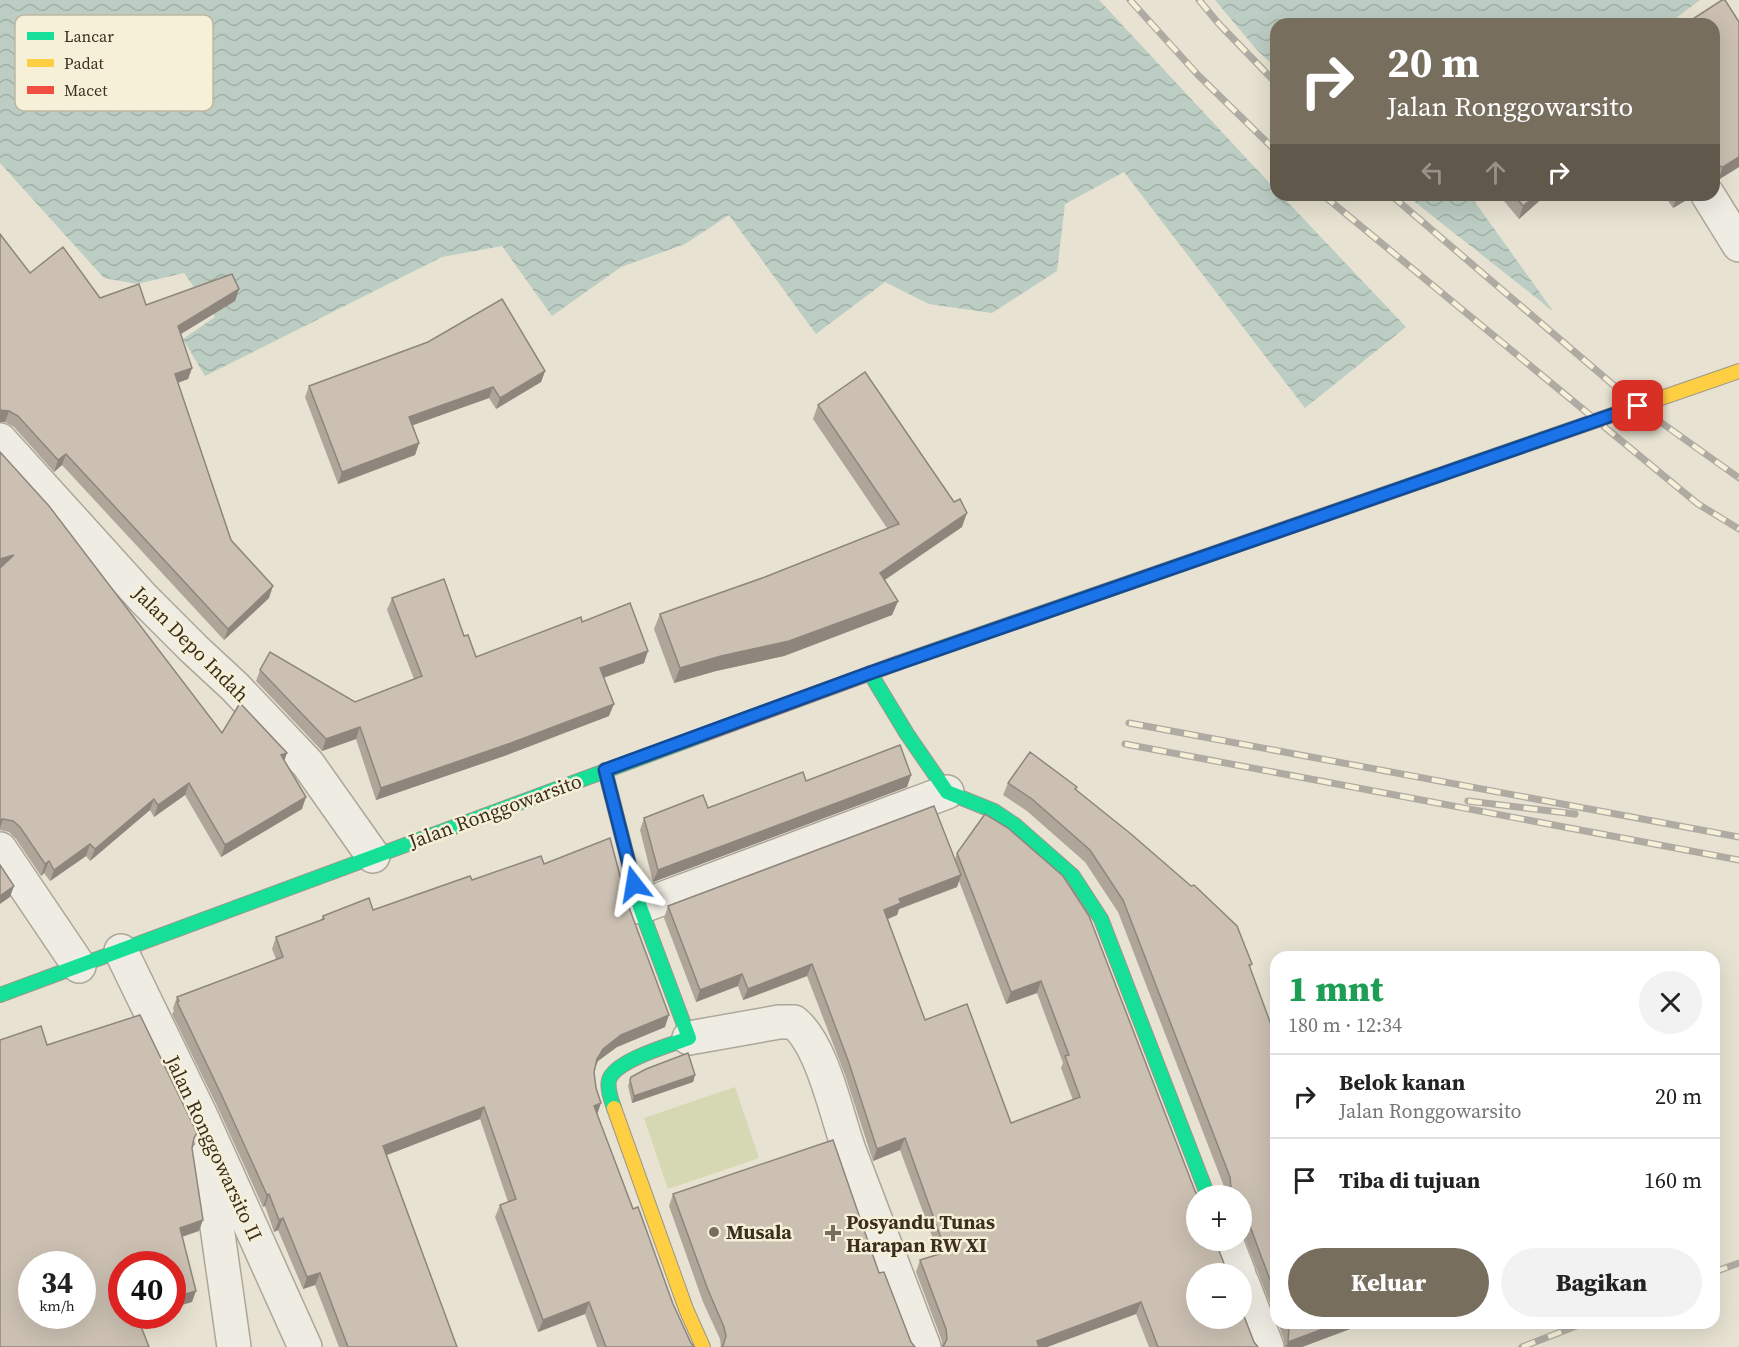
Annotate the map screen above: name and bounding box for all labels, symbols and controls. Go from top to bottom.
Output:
legend [15,15,213,111]
text: Lancar [64,25,114,47]
text: 20 m [1387,33,1480,91]
icon: right [1288,42,1366,120]
text: Padat [64,52,105,74]
text: Macet [64,79,108,101]
text: Jalan Ronggowarsito [1387,88,1633,125]
icon: left [1416,156,1449,189]
icon: ahead [1479,156,1512,189]
icon: right [1542,156,1575,189]
pin [1612,380,1663,431]
icon: arrive [1621,389,1654,422]
street label: Jalan Depo Indah [126,579,255,708]
street label: Jalan Ronggowarsito [404,767,586,856]
position arrow [602,852,666,916]
text: 1 mnt [1288,964,1383,1013]
button: close [1639,971,1702,1034]
text: 180 m · 12:34 [1288,1011,1402,1039]
street label: Jalan Ronggowarsito II [158,1050,269,1245]
text: Belok kanan [1339,1067,1465,1097]
icon: right [1288,1080,1321,1113]
text: 20 m [1655,1081,1702,1111]
text: Jalan Ronggowarsito [1339,1097,1521,1125]
icon: arrive [1288,1164,1321,1197]
text: Tiba di tujuan [1339,1165,1480,1195]
text: 160 m [1644,1165,1702,1195]
map controls [1186,1185,1252,1329]
button: + [1186,1185,1252,1251]
place label: Posyandu Tunas Harapan RW XI [846,1208,995,1259]
place label: Musala [726,1218,792,1246]
marker: Posyandu Tunas Harapan RW XI [824,1224,842,1242]
marker: Musala [707,1225,721,1239]
button: Keluar [1288,1248,1489,1317]
button: Bagikan [1501,1248,1702,1317]
speed limit sign: 40 [108,1251,186,1329]
text: 34 [41,1262,73,1303]
button: − [1186,1263,1252,1329]
text: km/h [39,1295,75,1316]

